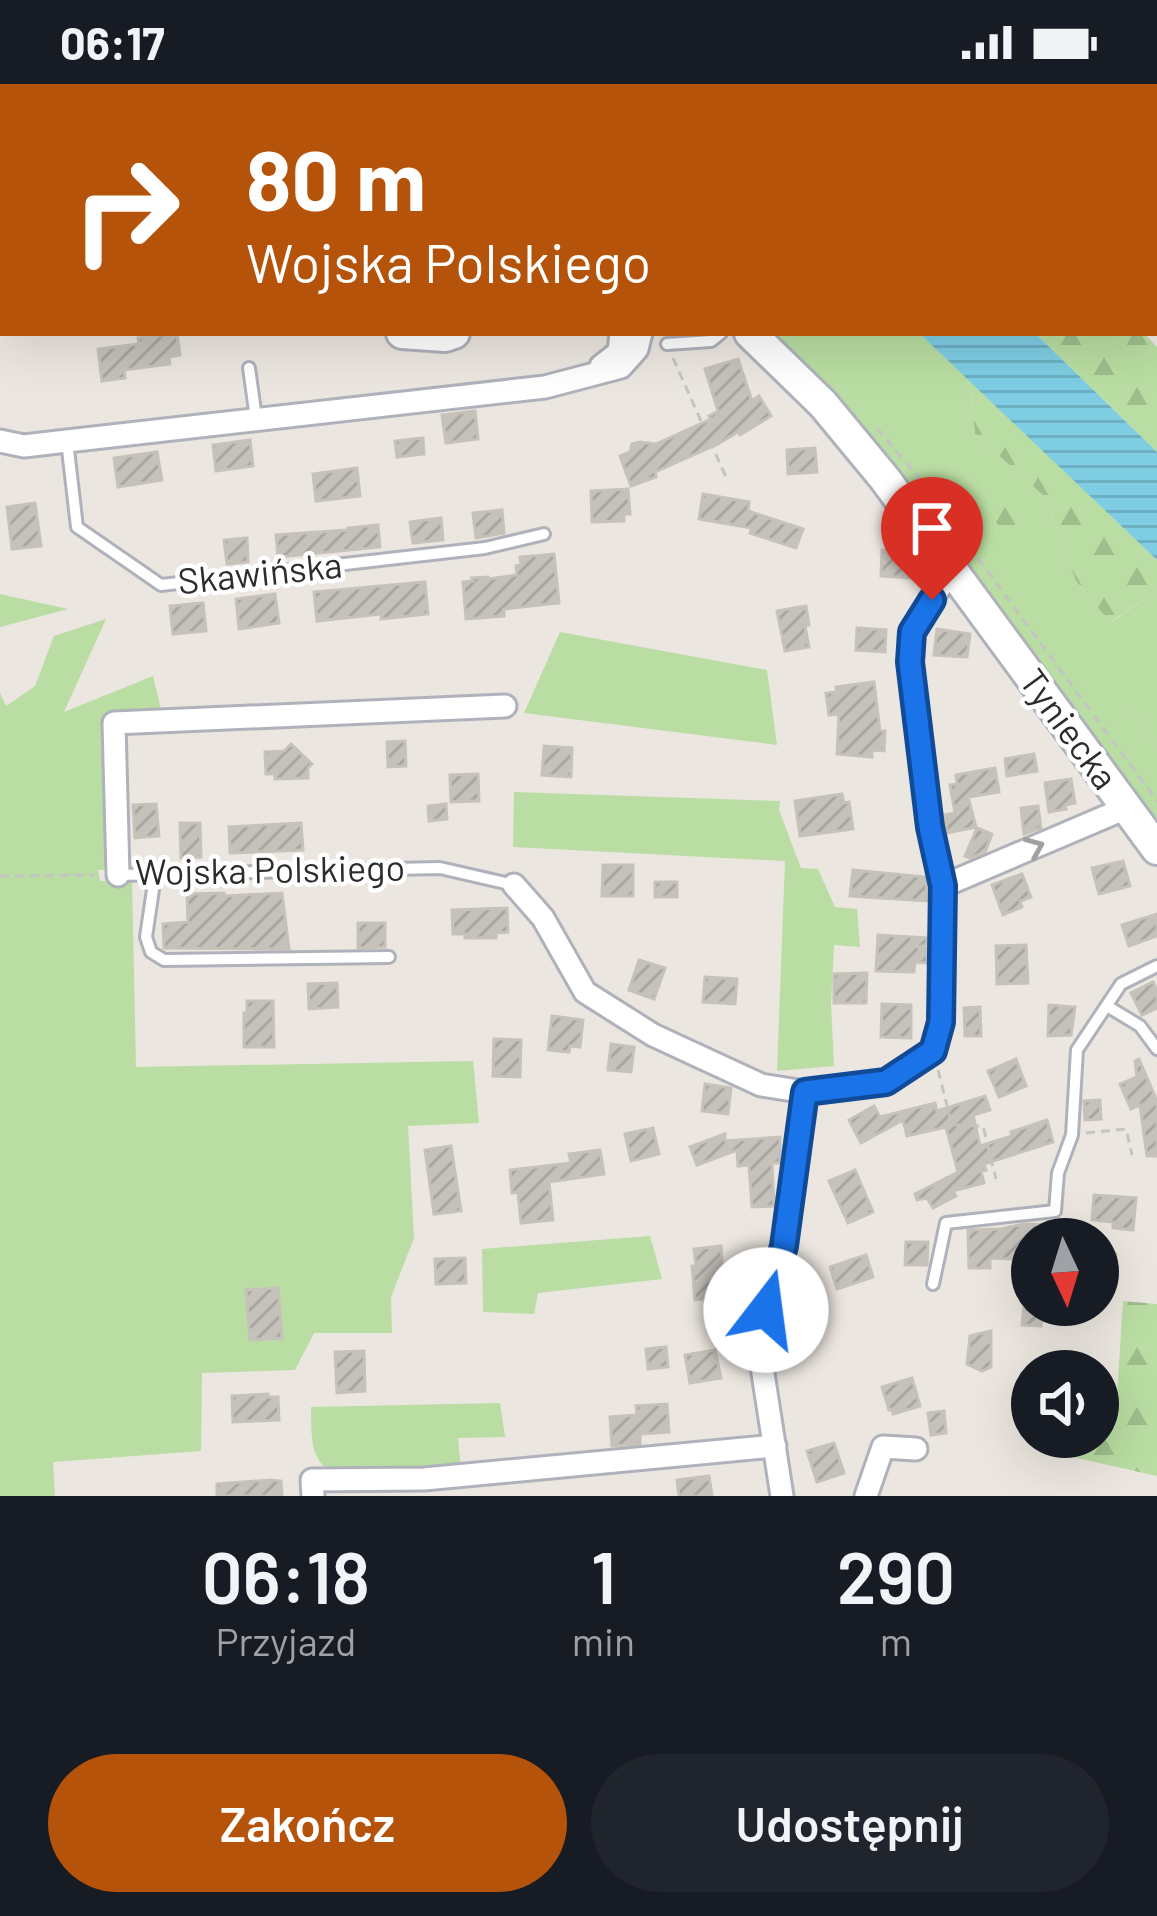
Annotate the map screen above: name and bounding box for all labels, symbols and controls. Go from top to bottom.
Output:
text: 06:17 [60,15,164,69]
text: 80 m [246,127,426,228]
icon: right [48,132,204,288]
text: Wojska Polskiego [246,229,651,294]
pin [881,477,983,600]
icon: arrive [899,495,965,561]
street label: Skawińska [176,542,344,602]
street label: Tyniecka [1012,659,1128,797]
one-way arrow [1023,837,1044,861]
street label: Wojska Polskiego [135,845,405,892]
north arrow [1011,1218,1119,1326]
map controls [1011,1218,1119,1458]
position arrow [703,1247,829,1373]
button: sound [1011,1350,1119,1458]
text: 06:18 [202,1532,370,1618]
text: 1 [591,1532,616,1618]
text: 290 [837,1532,955,1618]
text: Przyjazd [215,1617,356,1664]
text: min [572,1617,635,1664]
text: m [880,1617,912,1664]
button: Zakończ [48,1754,567,1892]
button: Udostępnij [591,1754,1109,1892]

